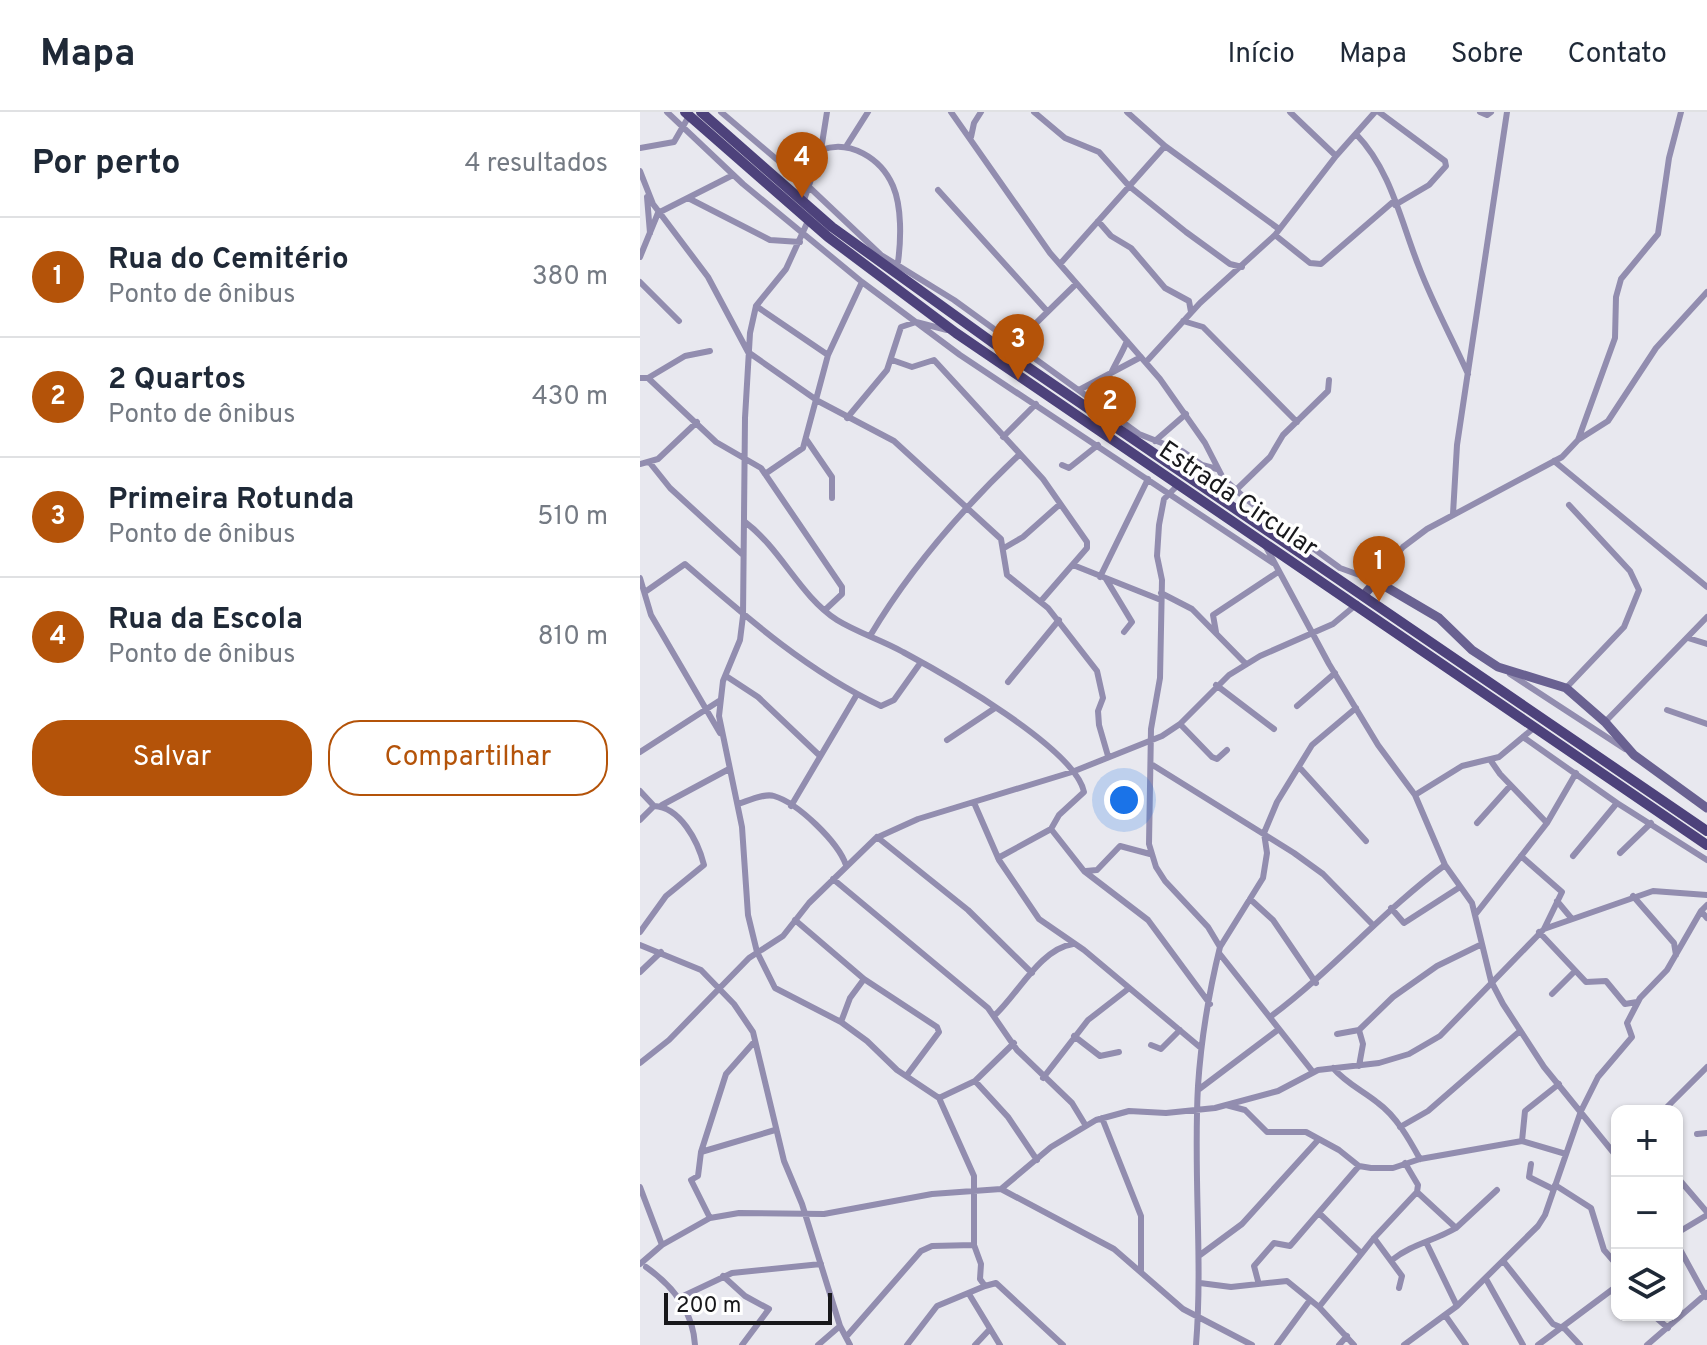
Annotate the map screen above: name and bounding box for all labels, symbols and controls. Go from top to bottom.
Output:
text: Mapa [40,31,136,80]
text: Início [1227,37,1295,73]
text: Mapa [1339,37,1407,73]
text: Sobre [1451,37,1523,73]
text: Contato [1567,37,1667,73]
pin: 4 [776,132,828,198]
text: Por perto [32,143,181,186]
text: 4 resultados [464,148,608,181]
text: Rua do Cemitério [108,242,349,279]
text: 1 [53,261,63,294]
text: 380 m [532,261,608,294]
text: Ponto de ônibus [108,279,295,312]
pin: 3 [992,314,1044,380]
text: 2 Quartos [108,362,246,399]
pin: 2 [1084,376,1136,442]
text: 2 [50,381,66,414]
text: 430 m [532,381,608,414]
text: Ponto de ônibus [108,399,295,432]
street label: Estrada Circular [1152,435,1324,566]
text: Primeira Rotunda [108,482,354,519]
text: 3 [50,501,66,534]
text: 510 m [537,501,608,534]
text: Ponto de ônibus [108,519,295,552]
pin: 1 [1353,536,1405,602]
text: Rua da Escola [108,602,303,639]
text: 4 [50,621,66,654]
text: 810 m [538,621,608,654]
text: Ponto de ônibus [108,639,295,672]
button: Salvar [32,720,312,796]
button: Compartilhar [328,720,608,796]
your location [1104,780,1144,820]
map controls [1611,1105,1683,1321]
button: + [1611,1105,1683,1177]
button: − [1611,1177,1683,1249]
button: layers [1611,1249,1683,1321]
scale bar [664,1289,832,1325]
text: 200 m [676,1293,741,1320]

